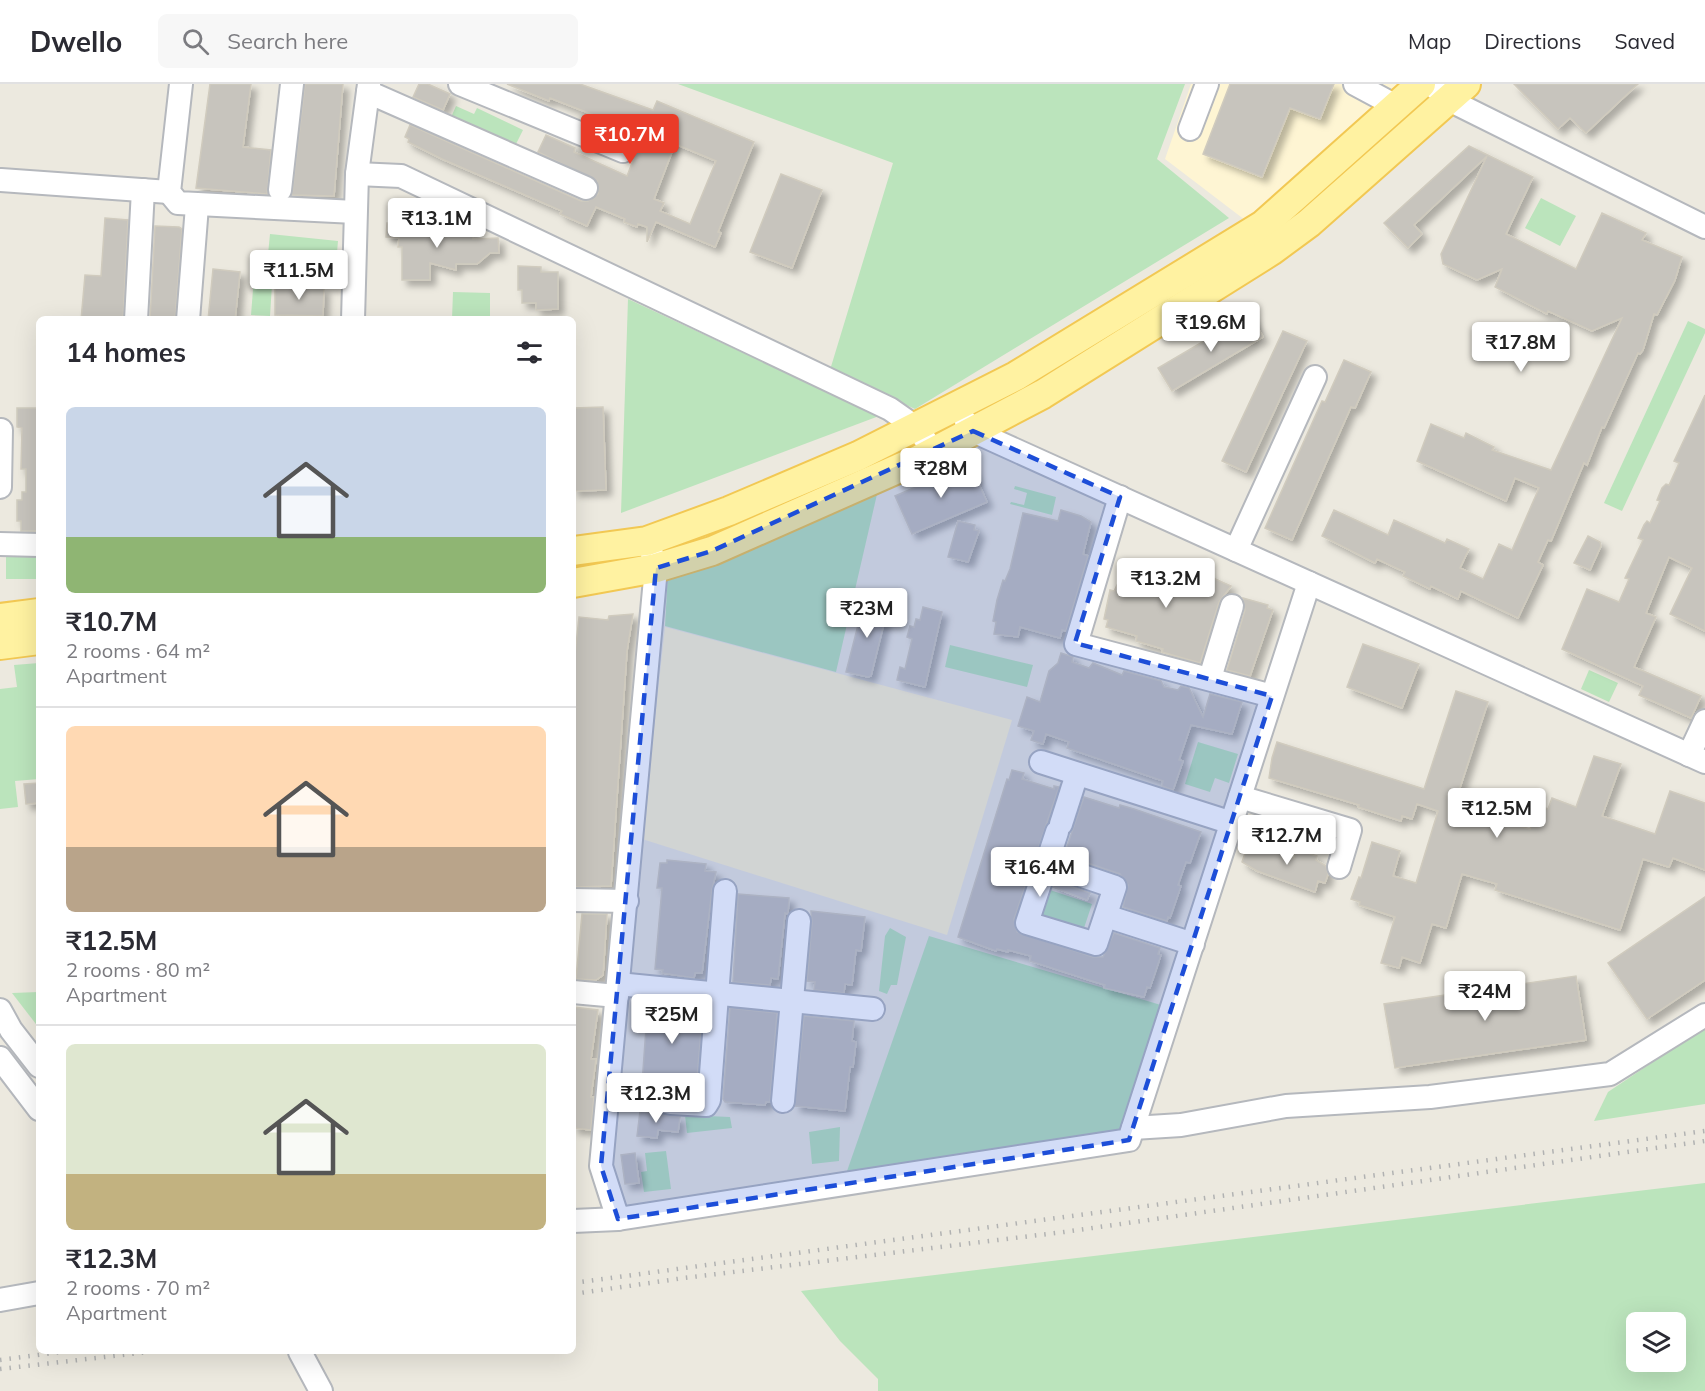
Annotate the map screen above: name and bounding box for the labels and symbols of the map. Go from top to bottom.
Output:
pin: ₹10.7M [581,114,679,165]
pin: ₹13.1M [388,198,486,249]
pin: ₹11.5M [250,250,348,301]
pin: ₹19.6M [1162,302,1260,353]
pin: ₹17.8M [1472,322,1570,373]
pin: ₹28M [905,448,977,499]
pin: ₹13.2M [1117,558,1215,609]
pin: ₹23M [831,588,903,639]
pin: ₹12.5M [1448,788,1546,839]
pin: ₹12.7M [1238,815,1336,866]
pin: ₹16.4M [991,847,1089,898]
pin: ₹24M [1449,971,1521,1022]
pin: ₹25M [636,994,708,1045]
pin: ₹12.3M [607,1073,705,1124]

